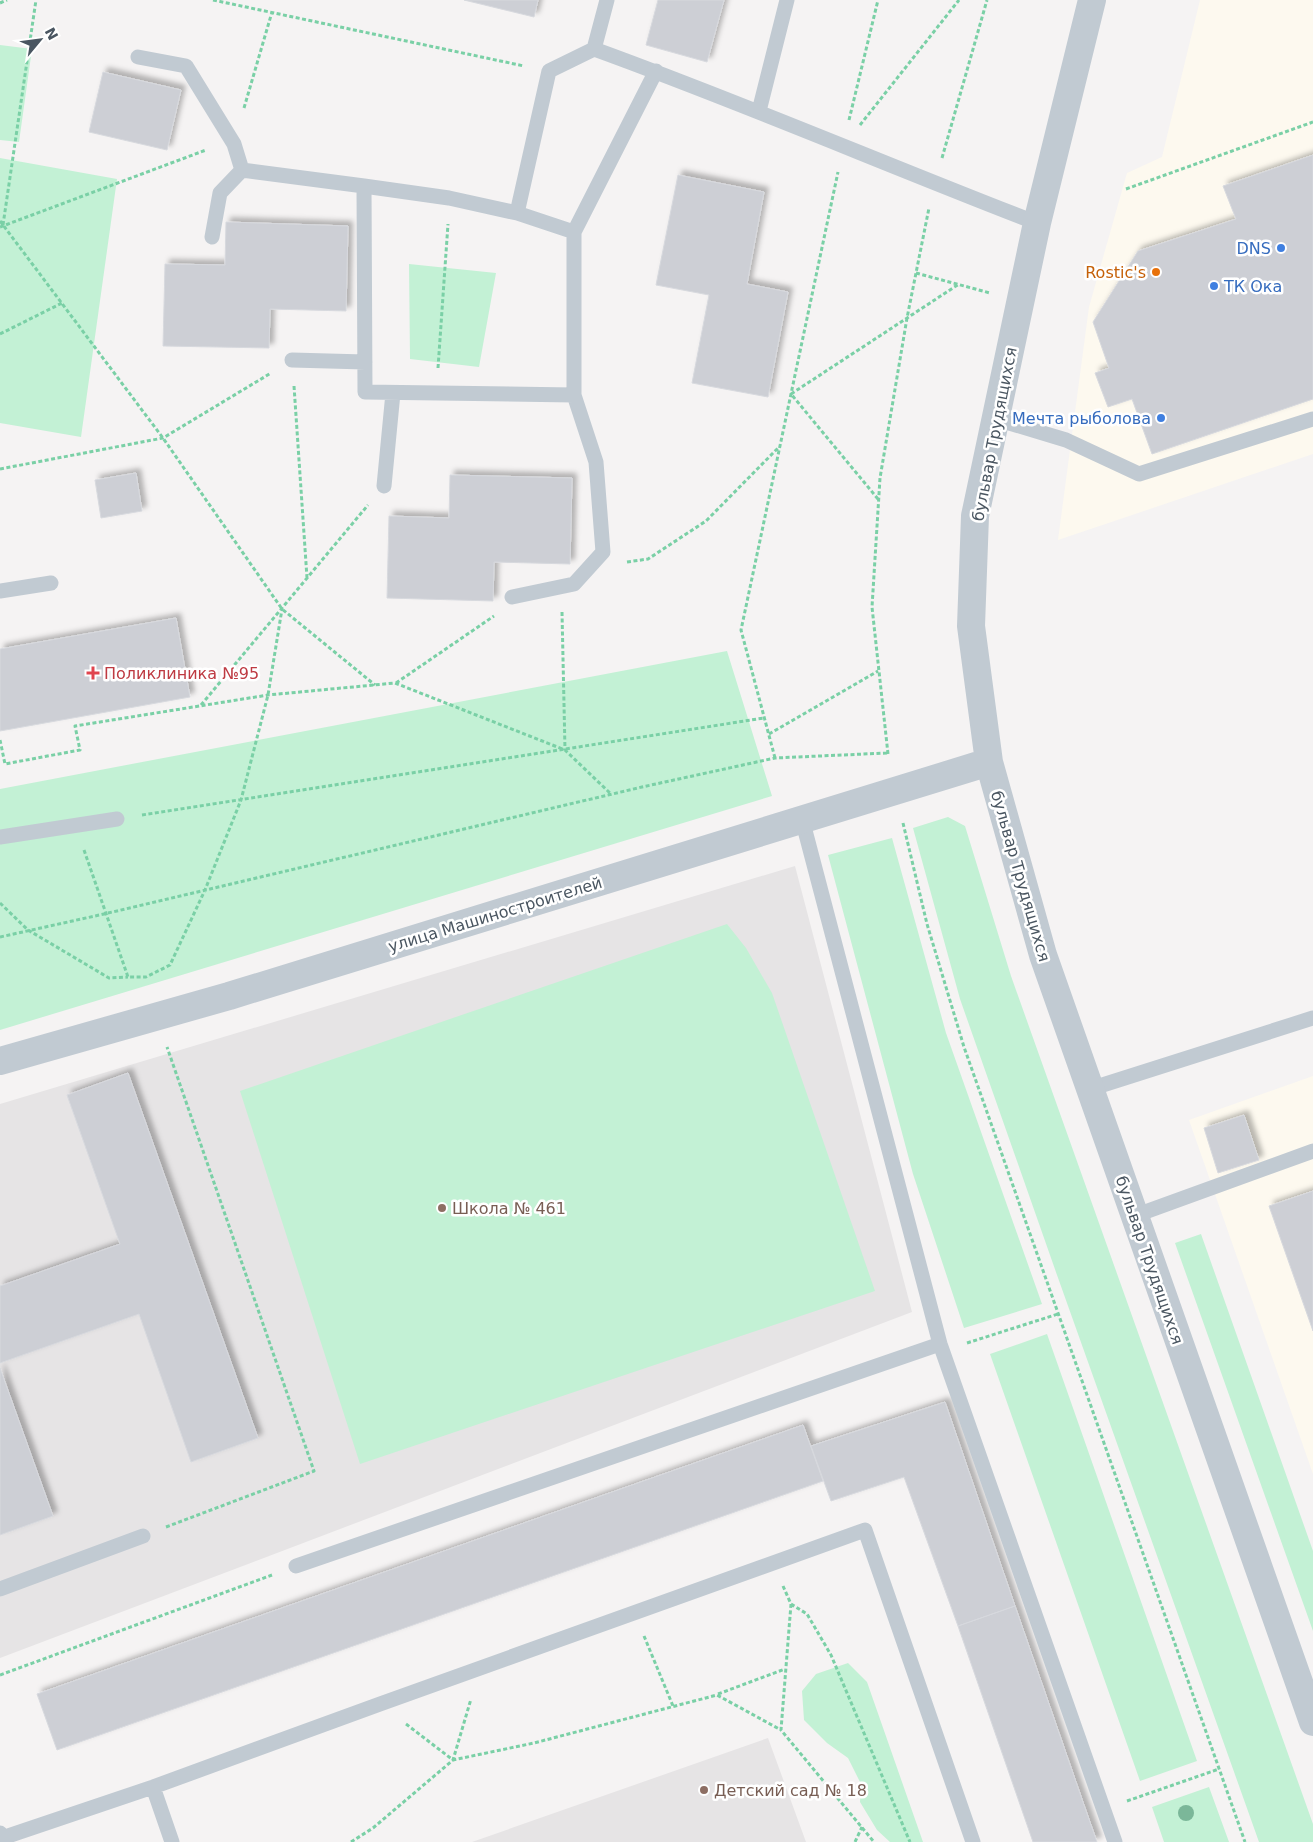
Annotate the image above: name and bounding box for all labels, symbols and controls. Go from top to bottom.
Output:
north arrow [15,15,65,65]
text: N [42,25,61,43]
place label: DNS [1237,239,1271,258]
marker: DNS [1275,242,1287,254]
place label: Rostic's [1085,263,1146,282]
marker: Rostic's [1150,266,1162,278]
place label: ТК Ока [1223,277,1282,296]
marker: ТК Ока [1208,280,1220,292]
street label: бульвар Трудящихся [968,345,1021,523]
place label: Мечта рыболова [1012,409,1151,428]
marker: Мечта рыболова [1155,412,1167,424]
place label: Поликлиника №95 [104,664,259,683]
marker: Поликлиника №95 [86,666,100,680]
street label: бульвар Трудящихся [987,788,1054,964]
street label: улица Машиностроителей [386,873,604,956]
street label: бульвар Трудящихся [1112,1173,1187,1347]
place label: Школа № 461 [452,1199,566,1218]
marker: Школа № 461 [436,1202,448,1214]
place label: Детский сад № 18 [714,1781,867,1800]
marker: Детский сад № 18 [698,1784,710,1796]

